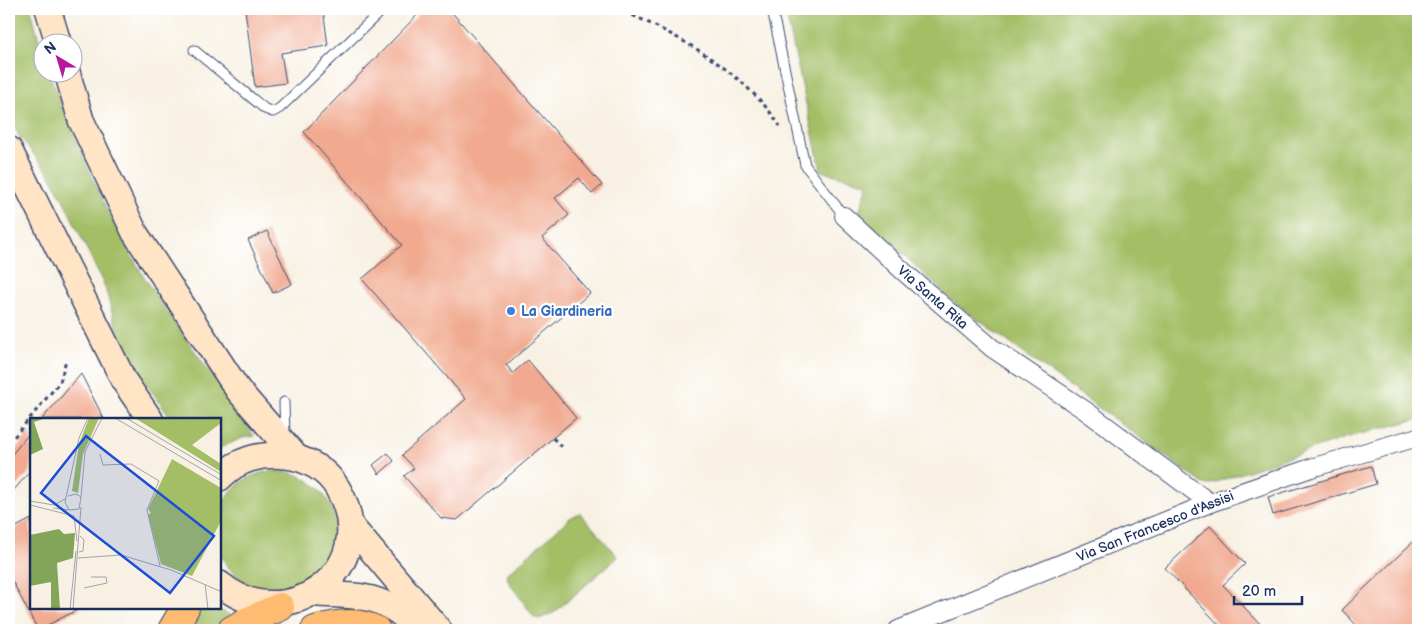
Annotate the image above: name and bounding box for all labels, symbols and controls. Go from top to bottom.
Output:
north arrow [32,32,82,82]
text: N [41,38,60,58]
street label: Via Santa Rita [894,262,972,333]
place label: La Giardineria [521,303,612,320]
marker: La Giardineria [505,305,517,317]
inset map [30,418,221,609]
street label: Via San Francesco d'Assisi [1074,487,1236,566]
scale bar [1234,574,1302,606]
text: 20 m [1242,582,1276,601]

